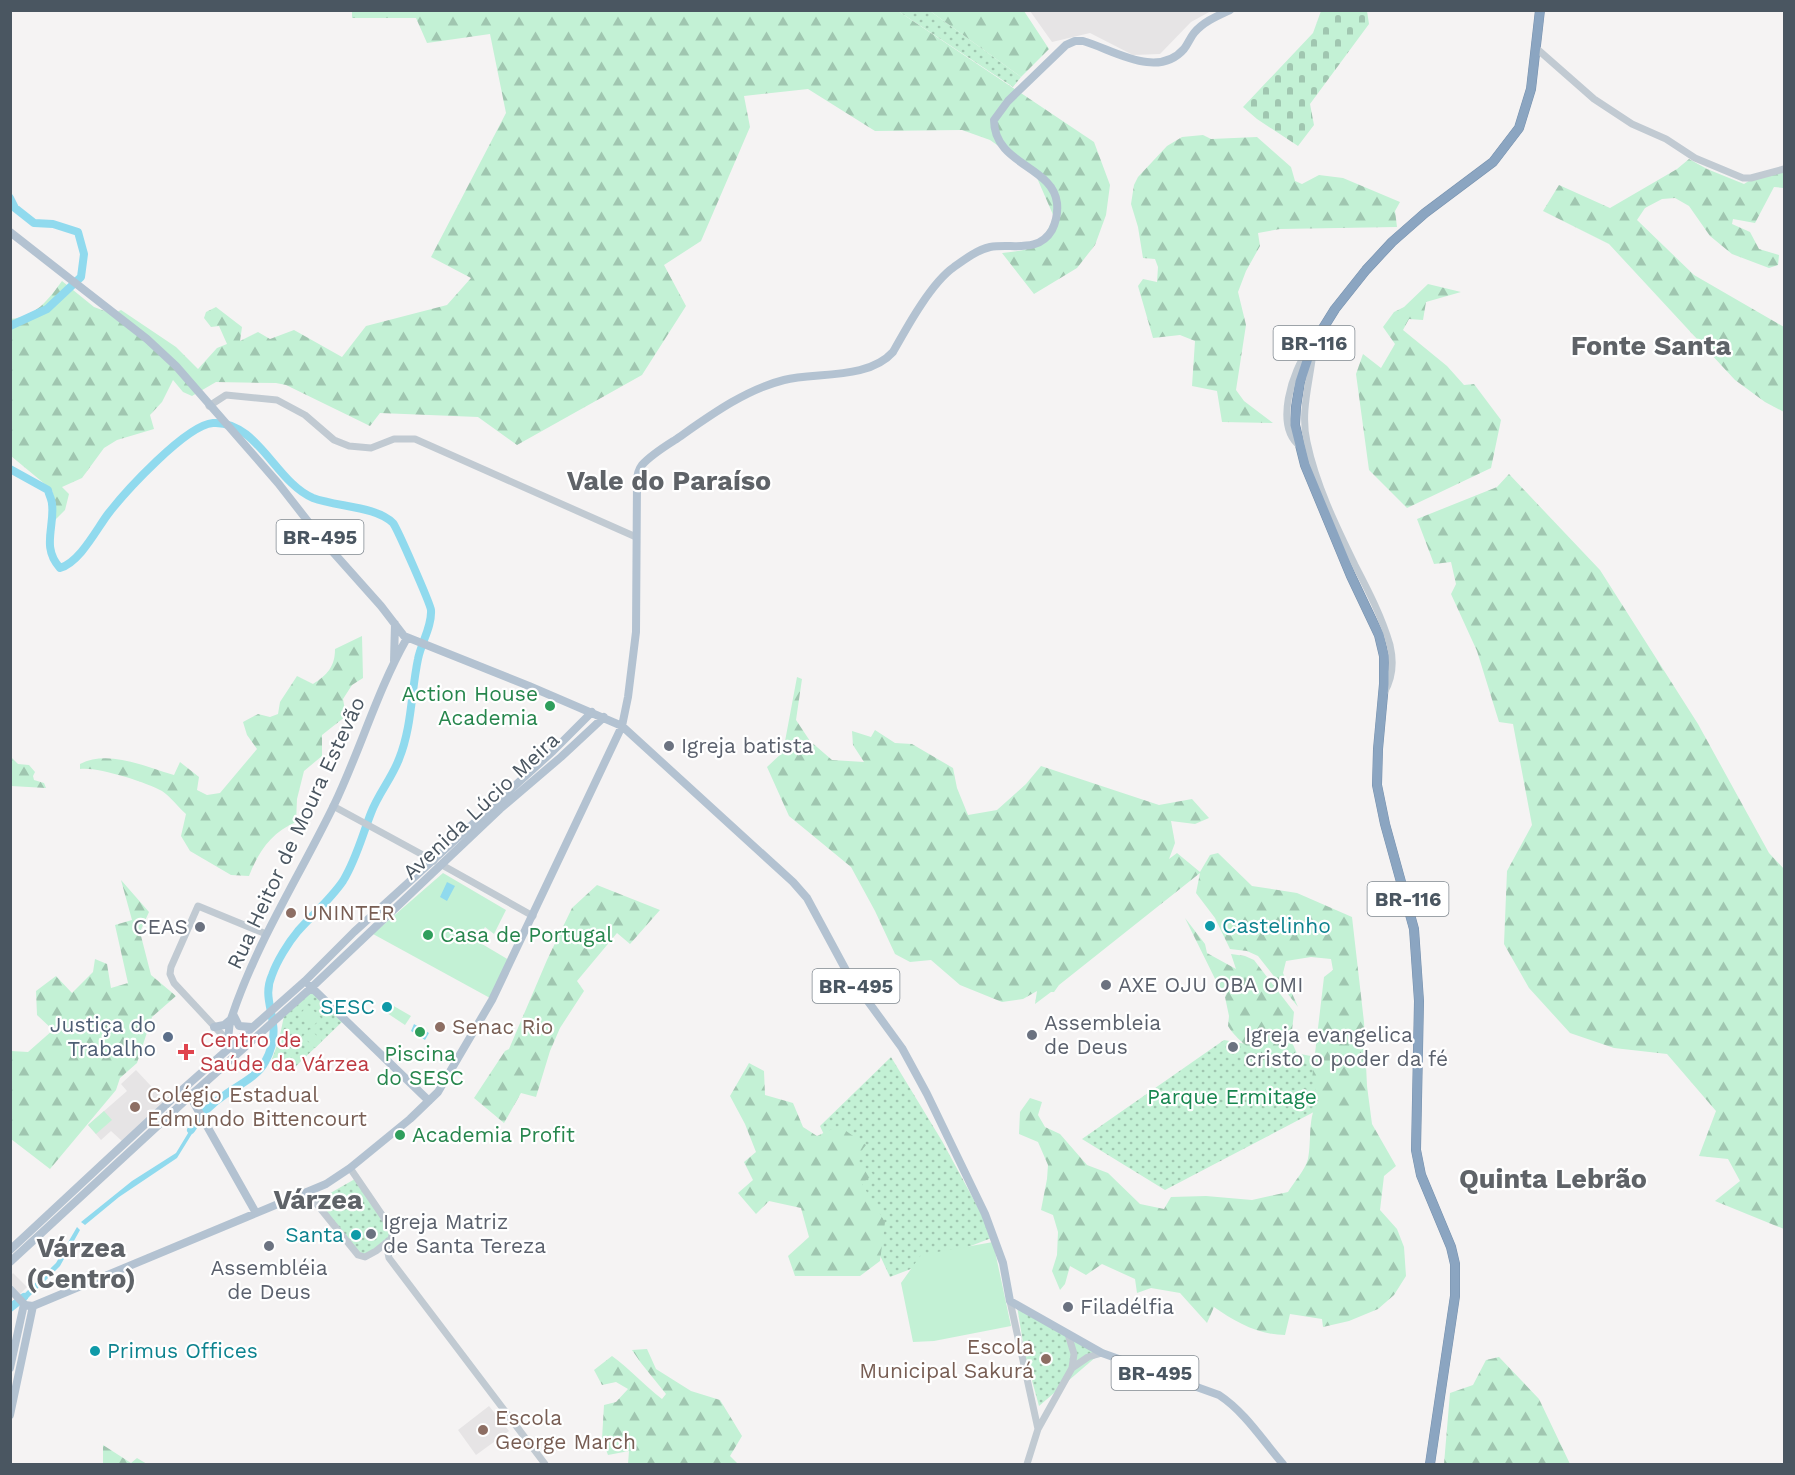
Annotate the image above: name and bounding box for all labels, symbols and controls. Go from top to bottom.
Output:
road number: BR-116 [1274,326,1354,360]
district label: Fonte Santa [1571,330,1732,362]
district label: Vale do Paraíso [567,465,771,497]
road number: BR-495 [276,520,364,554]
place label: Action House Academia [401,681,538,730]
street label: Rua Heitor de Moura Estevão [221,693,370,973]
marker: Action House Academia [543,699,557,713]
street label: Avenida Lúcio Meira [397,727,564,885]
place label: Igreja batista [681,733,814,758]
marker: Igreja batista [662,739,676,753]
road number: BR-116 [1368,882,1448,916]
place label: UNINTER [303,900,395,925]
marker: UNINTER [284,906,298,920]
place label: Castelinho [1222,913,1331,938]
place label: CEAS [133,914,188,939]
marker: Castelinho [1203,919,1217,933]
marker: CEAS [193,920,207,934]
place label: Casa de Portugal [440,922,613,947]
marker: Casa de Portugal [421,928,435,942]
road number: BR-495 [812,969,900,1003]
place label: AXE OJU OBA OMI [1118,972,1304,997]
marker: AXE OJU OBA OMI [1099,978,1113,992]
place label: SESC [320,994,375,1019]
marker: SESC [380,1000,394,1014]
place label: Assembleia de Deus [1044,1010,1161,1059]
place label: Justiça do Trabalho [50,1012,156,1061]
place label: Senac Rio [452,1014,553,1039]
marker: Senac Rio [433,1020,447,1034]
place label: Igreja evangelica cristo o poder da fé [1245,1022,1448,1071]
marker: Piscina do SESC [413,1025,427,1039]
place label: Centro de Saúde da Várzea [200,1027,370,1076]
marker: Assembleia de Deus [1025,1028,1039,1042]
marker: Justiça do Trabalho [161,1030,175,1044]
marker: Igreja evangelica cristo o poder da fé [1226,1040,1240,1054]
place label: Piscina do SESC [376,1041,464,1090]
marker: Centro de Saúde da Várzea [177,1043,195,1061]
place label: Colégio Estadual Edmundo Bittencourt [147,1082,367,1131]
park label: Parque Ermitage [1147,1084,1317,1109]
marker: Colégio Estadual Edmundo Bittencourt [128,1100,142,1114]
place label: Academia Profit [412,1122,575,1147]
marker: Academia Profit [393,1128,407,1142]
district label: Quinta Lebrão [1459,1163,1647,1195]
district label: Várzea [273,1184,363,1216]
place label: Igreja Matriz de Santa Tereza [383,1209,546,1258]
place label: Santa [285,1222,344,1247]
marker: Igreja Matriz de Santa Tereza [364,1227,378,1241]
marker: Santa [349,1228,363,1242]
district label: Várzea (Centro) [26,1232,136,1295]
marker: Assembléia de Deus [262,1239,276,1253]
place label: Assembléia de Deus [210,1255,328,1304]
place label: Filadélfia [1080,1294,1174,1319]
marker: Filadélfia [1061,1300,1075,1314]
place label: Escola Municipal Sakurá [859,1334,1034,1383]
place label: Primus Offices [107,1338,258,1363]
marker: Primus Offices [88,1344,102,1358]
marker: Escola Municipal Sakurá [1039,1352,1053,1366]
road number: BR-495 [1112,1356,1198,1390]
place label: Escola George March [495,1405,636,1454]
marker: Escola George March [476,1423,490,1437]

